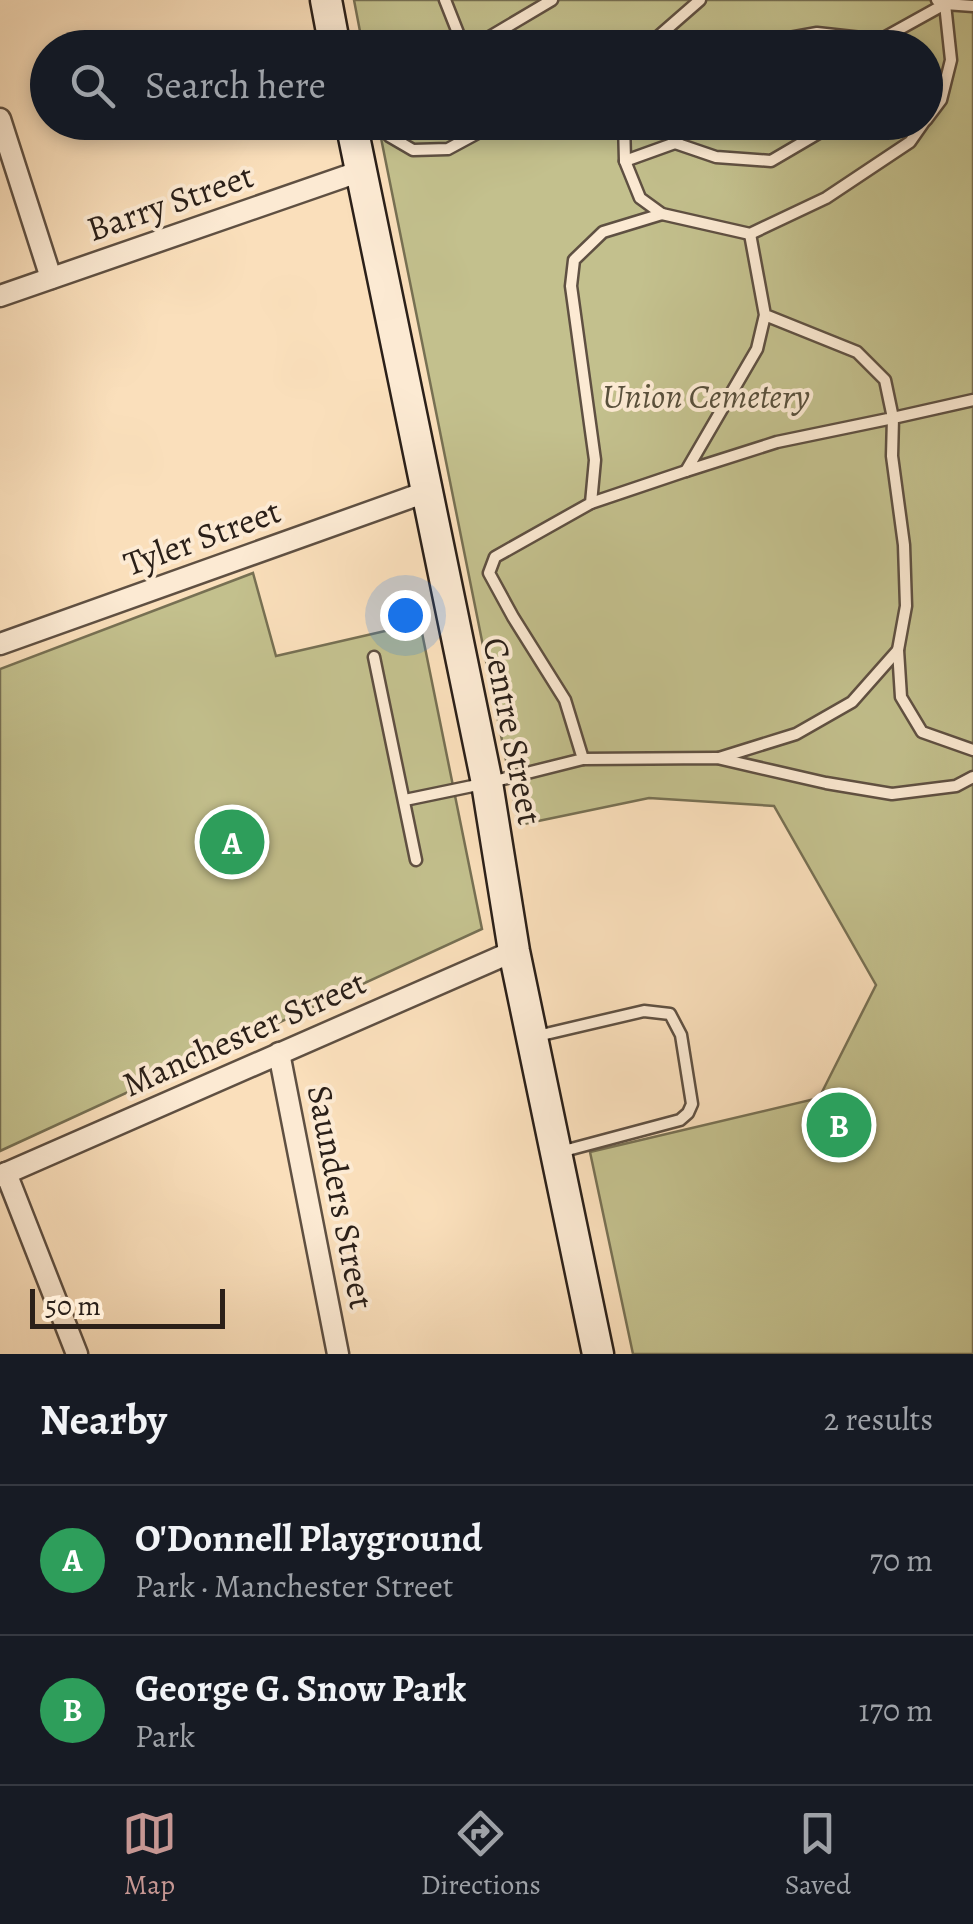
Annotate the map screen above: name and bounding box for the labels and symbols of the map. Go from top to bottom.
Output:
street label: Barry Street [80,151,260,253]
park label: Union Cemetery [602,372,810,420]
street label: Tyler Street [117,486,287,588]
your location [380,590,431,641]
street label: Centre Street [471,633,555,829]
pin: A [200,804,264,880]
street label: Manchester Street [115,958,373,1108]
street label: Saunders Street [296,1081,386,1313]
pin: B [806,1088,872,1162]
scale bar [30,1284,225,1328]

